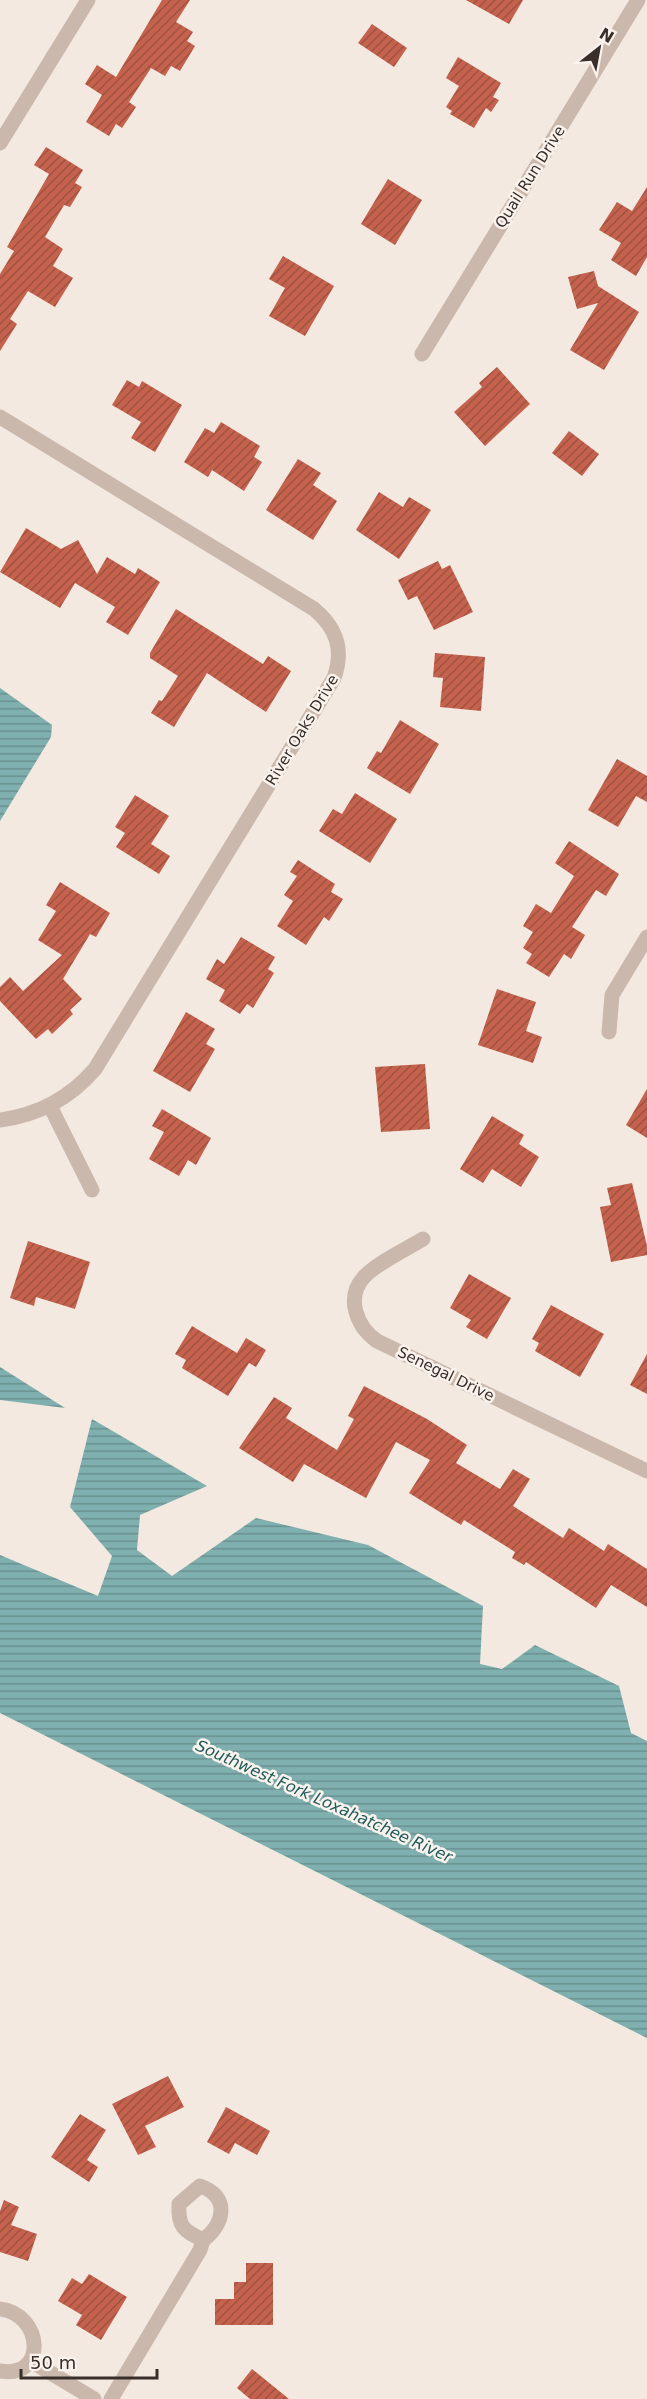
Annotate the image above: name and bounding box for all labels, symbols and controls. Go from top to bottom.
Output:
north arrow [569,18,629,78]
text: N [596,24,617,47]
street label: Quail Run Drive [491,123,569,231]
street label: River Oaks Drive [262,671,342,789]
street label: Senegal Drive [395,1343,497,1405]
water label: Southwest Fork Loxahatchee River [193,1736,456,1867]
scale bar [21,2342,158,2380]
text: 50 m [30,2352,76,2373]

